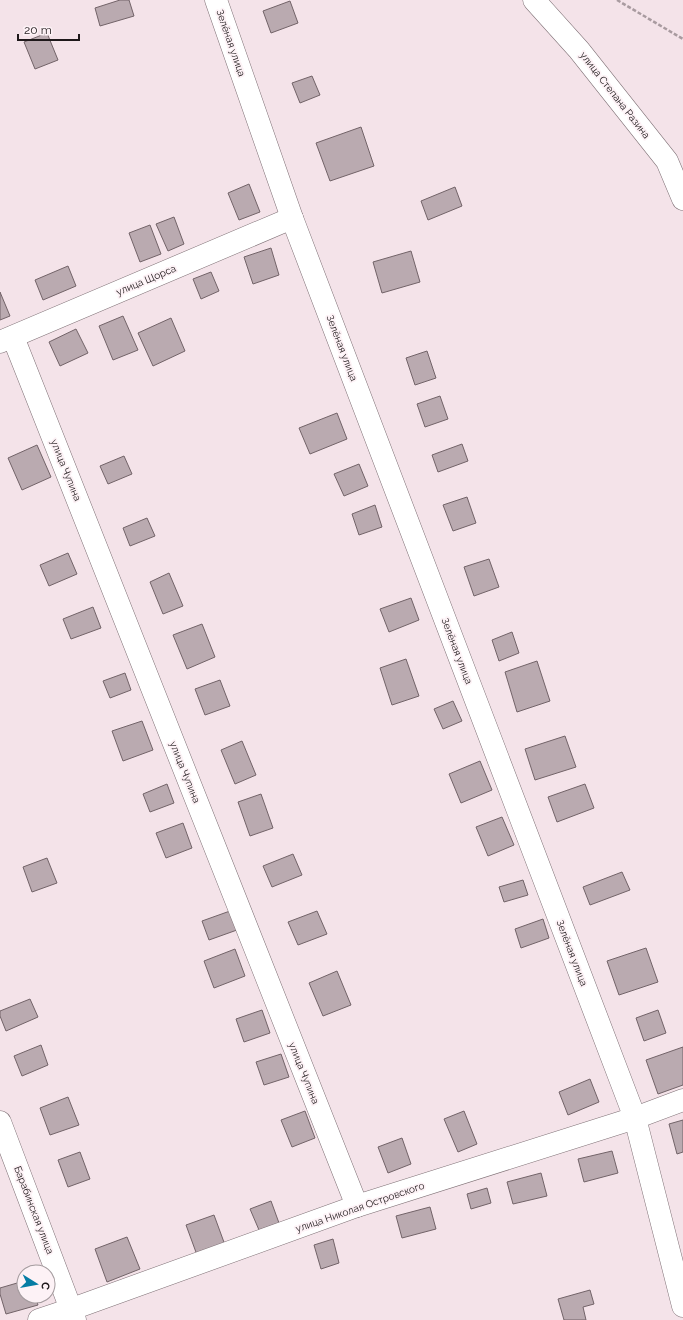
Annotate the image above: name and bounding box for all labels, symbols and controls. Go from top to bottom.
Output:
street label: Зелёная улица [214,8,248,78]
scale bar [18,16,79,42]
text: 20 m [24,23,52,37]
street label: улица Степана Разина [578,50,652,140]
street label: улица Щорса [114,262,178,298]
street label: Зелёная улица [324,313,360,383]
street label: улица Чупина [49,438,83,502]
street label: Зелёная улица [439,616,475,686]
street label: улица Чупина [168,740,202,804]
street label: Зелёная улица [554,918,590,988]
street label: улица Чупина [287,1041,321,1105]
street label: Барабинская улица [12,1164,56,1256]
street label: улица Николая Островского [294,1180,426,1234]
north arrow [16,1264,56,1304]
text: С [38,1281,52,1291]

